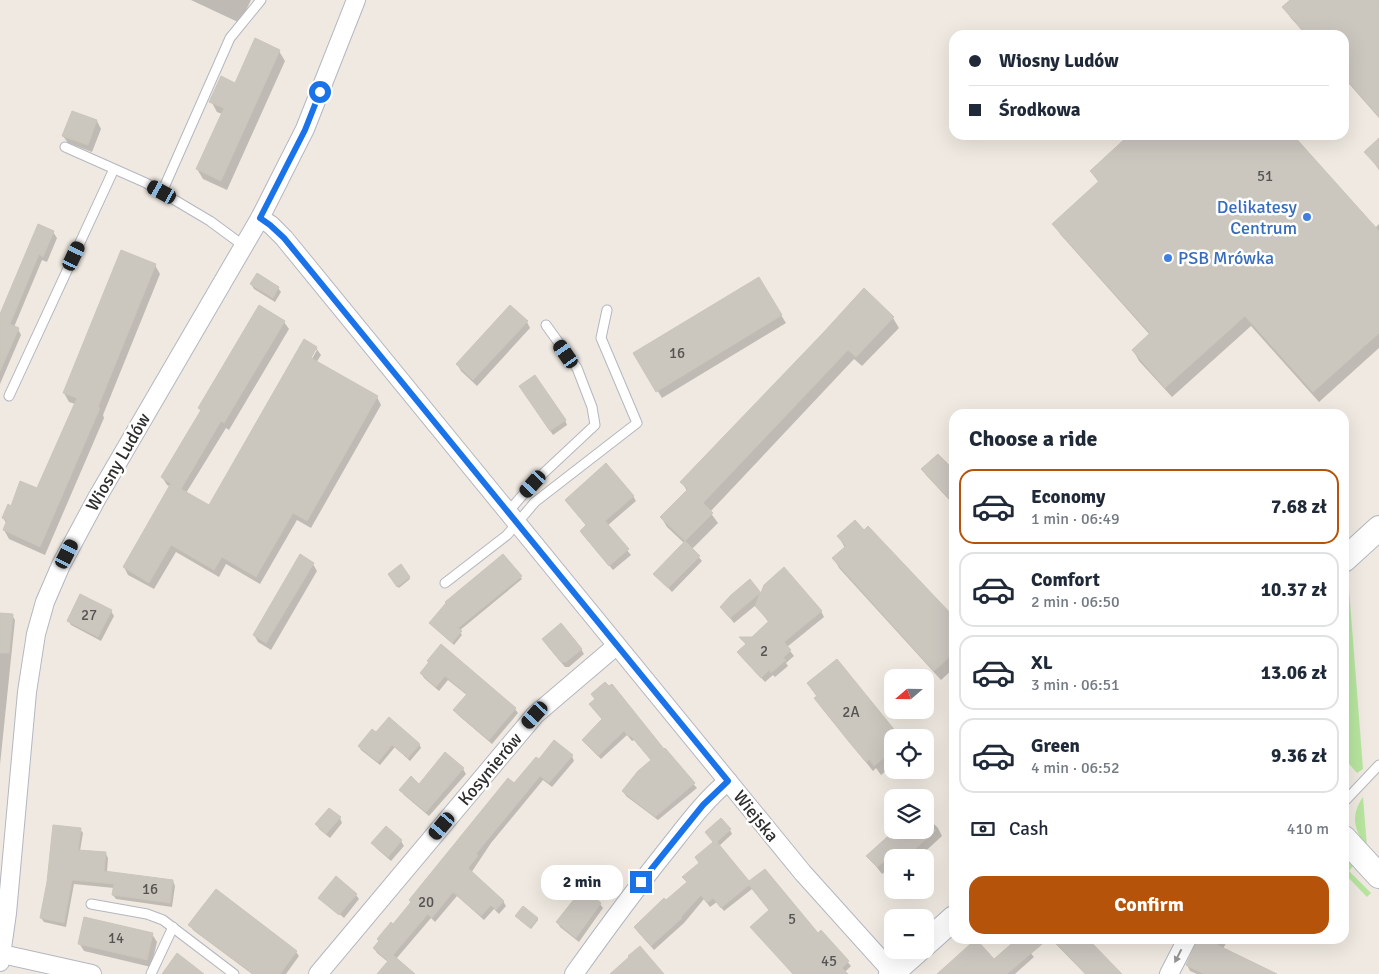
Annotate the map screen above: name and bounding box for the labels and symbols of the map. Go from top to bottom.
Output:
route start [309,81,331,103]
house number: 51 [1257,167,1273,185]
car [145,178,178,206]
place label: Delikatesy Centrum [1217,196,1298,239]
marker: Delikatesy Centrum [1301,211,1313,223]
car [60,239,87,273]
place label: PSB Mrówka [1178,247,1274,269]
marker: PSB Mrówka [1162,252,1174,264]
car [551,337,580,371]
house number: 16 [669,344,685,362]
street label: Wiosny Ludów [81,409,155,515]
car [517,468,548,500]
car [53,537,80,571]
house number: 27 [81,606,97,624]
house number: 2 [760,642,768,660]
north arrow [884,669,934,719]
car [519,699,550,731]
house number: 2A [842,703,860,721]
street label: Kosynierów [453,728,527,810]
street label: Wiejska [728,786,784,846]
car [426,810,457,842]
callout: 2 min [541,864,624,900]
route end [630,871,652,893]
house number: 16 [142,880,158,898]
house number: 20 [418,893,434,911]
house number: 5 [788,910,796,928]
house number: 14 [108,929,124,947]
one-way arrow [1174,949,1182,964]
house number: 45 [821,952,837,970]

